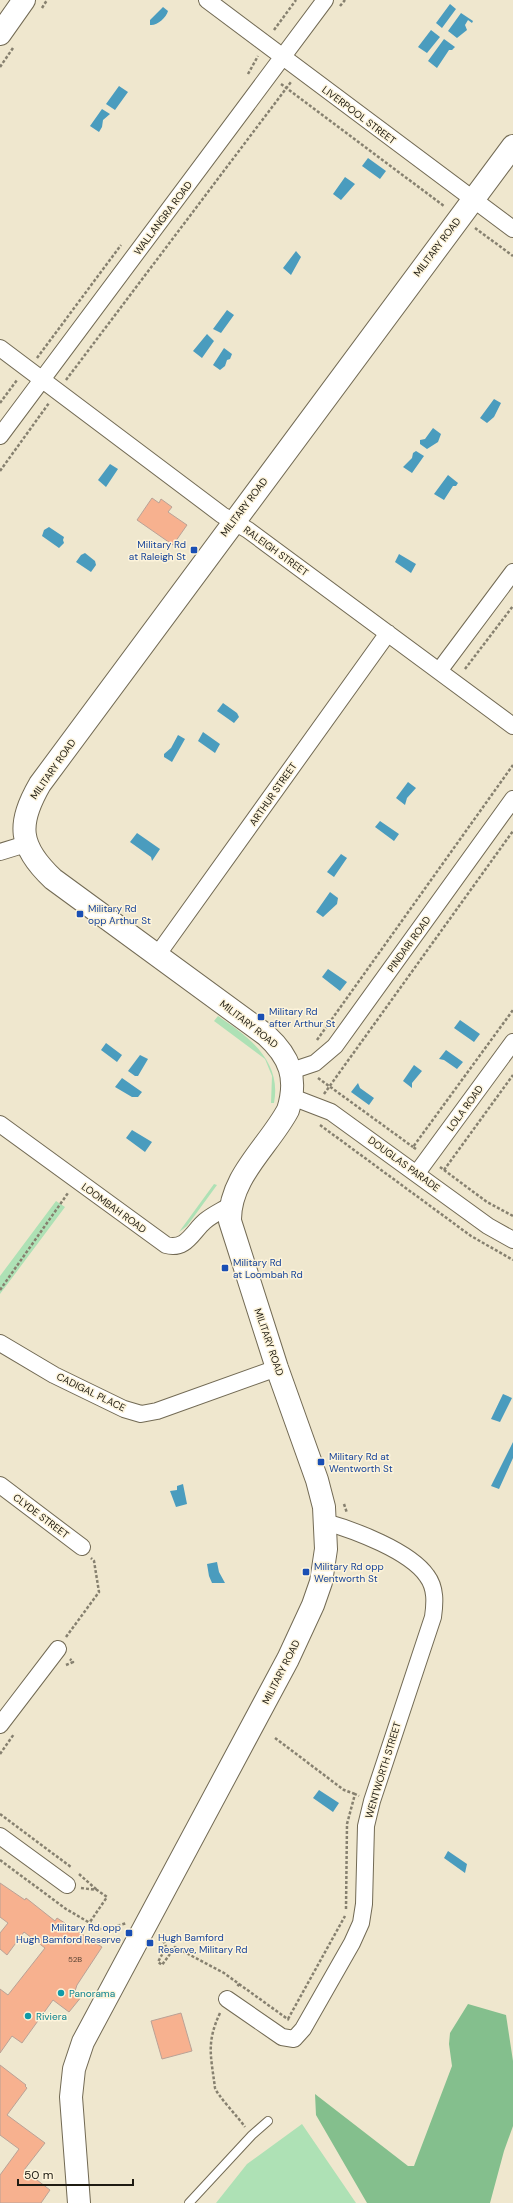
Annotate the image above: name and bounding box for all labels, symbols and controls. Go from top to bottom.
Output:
street label: LIVERPOOL STREET [319,83,399,147]
street label: WALLANGRA ROAD [131,178,195,258]
street label: MILITARY ROAD [411,215,464,279]
street label: MILITARY ROAD [218,475,271,539]
street label: RALEIGH STREET [241,523,311,579]
place label: Military Rd at Raleigh St [129,538,186,563]
marker: Military Rd at Raleigh St [189,545,199,555]
street label: MILITARY ROAD [27,736,79,802]
street label: ARTHUR STREET [246,760,300,828]
place label: Military Rd opp Arthur St [88,902,151,927]
marker: Military Rd opp Arthur St [75,909,85,919]
street label: PINDARI ROAD [384,914,434,974]
street label: MILITARY ROAD [217,997,281,1051]
place label: Military Rd after Arthur St [269,1005,336,1030]
marker: Military Rd after Arthur St [256,1012,266,1022]
street label: LOLA ROAD [444,1082,486,1134]
street label: DOUGLAS PARADE [365,1134,443,1195]
street label: LOOMBAH ROAD [79,1180,149,1236]
place label: Military Rd at Loombah Rd [233,1256,303,1281]
marker: Military Rd at Loombah Rd [220,1263,230,1273]
street label: MILITARY ROAD [251,1306,287,1378]
street label: CADIGAL PLACE [54,1370,128,1414]
place label: Military Rd at Wentworth St [329,1450,393,1475]
marker: Military Rd at Wentworth St [316,1457,326,1467]
street label: CLYDE STREET [11,1491,72,1541]
place label: Military Rd opp Wentworth St [314,1560,384,1585]
marker: Military Rd opp Wentworth St [301,1567,311,1577]
street label: MILITARY ROAD [259,1637,303,1706]
street label: WENTWORTH STREET [362,1720,404,1820]
place label: Military Rd opp Hugh Bamford Reserve [16,1921,121,1946]
marker: Military Rd opp Hugh Bamford Reserve [124,1928,134,1938]
place label: Hugh Bamford Reserve, Military Rd [158,1931,248,1956]
marker: Hugh Bamford Reserve, Military Rd [145,1938,155,1948]
house number: 52B [68,1954,82,1964]
place label: Panorama [69,1987,115,2000]
marker: Panorama [56,1988,66,1998]
place label: Riviera [36,2010,67,2023]
marker: Riviera [23,2011,33,2021]
scale bar [18,2161,133,2187]
text: 50 m [24,2167,53,2183]

